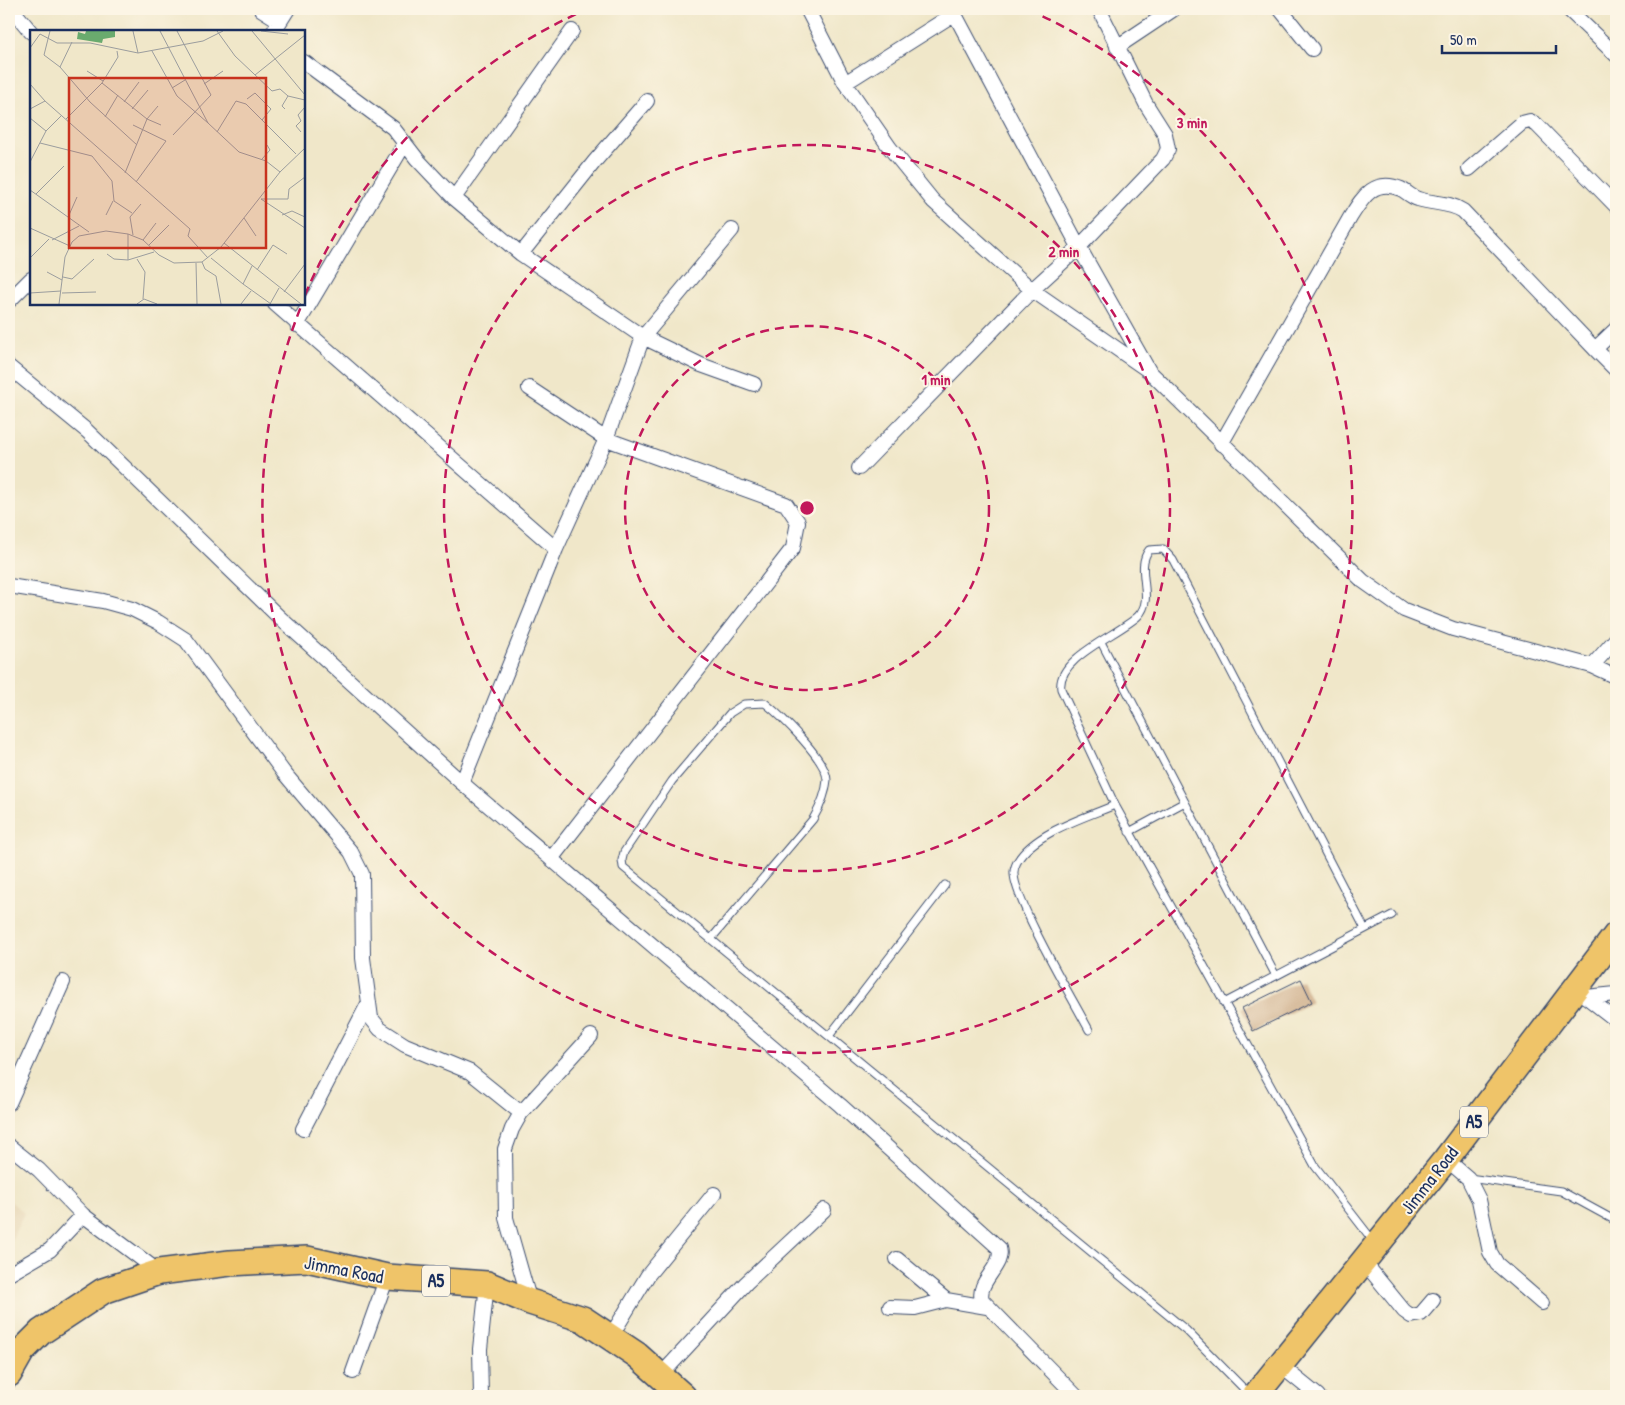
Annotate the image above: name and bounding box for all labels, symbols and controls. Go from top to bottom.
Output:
scale bar [1442,22,1556,54]
text: 50 m [1450,29,1477,50]
inset map [30,30,305,305]
text: 3 min [1177,112,1207,133]
text: 2 min [1049,241,1080,262]
text: 1 min [921,369,951,390]
centre of rings [798,499,816,517]
road number: A5 [1460,1106,1488,1138]
street label: Jimma Road [1394,1140,1464,1220]
street label: Jimma Road [302,1249,386,1290]
road number: A5 [422,1266,450,1296]

